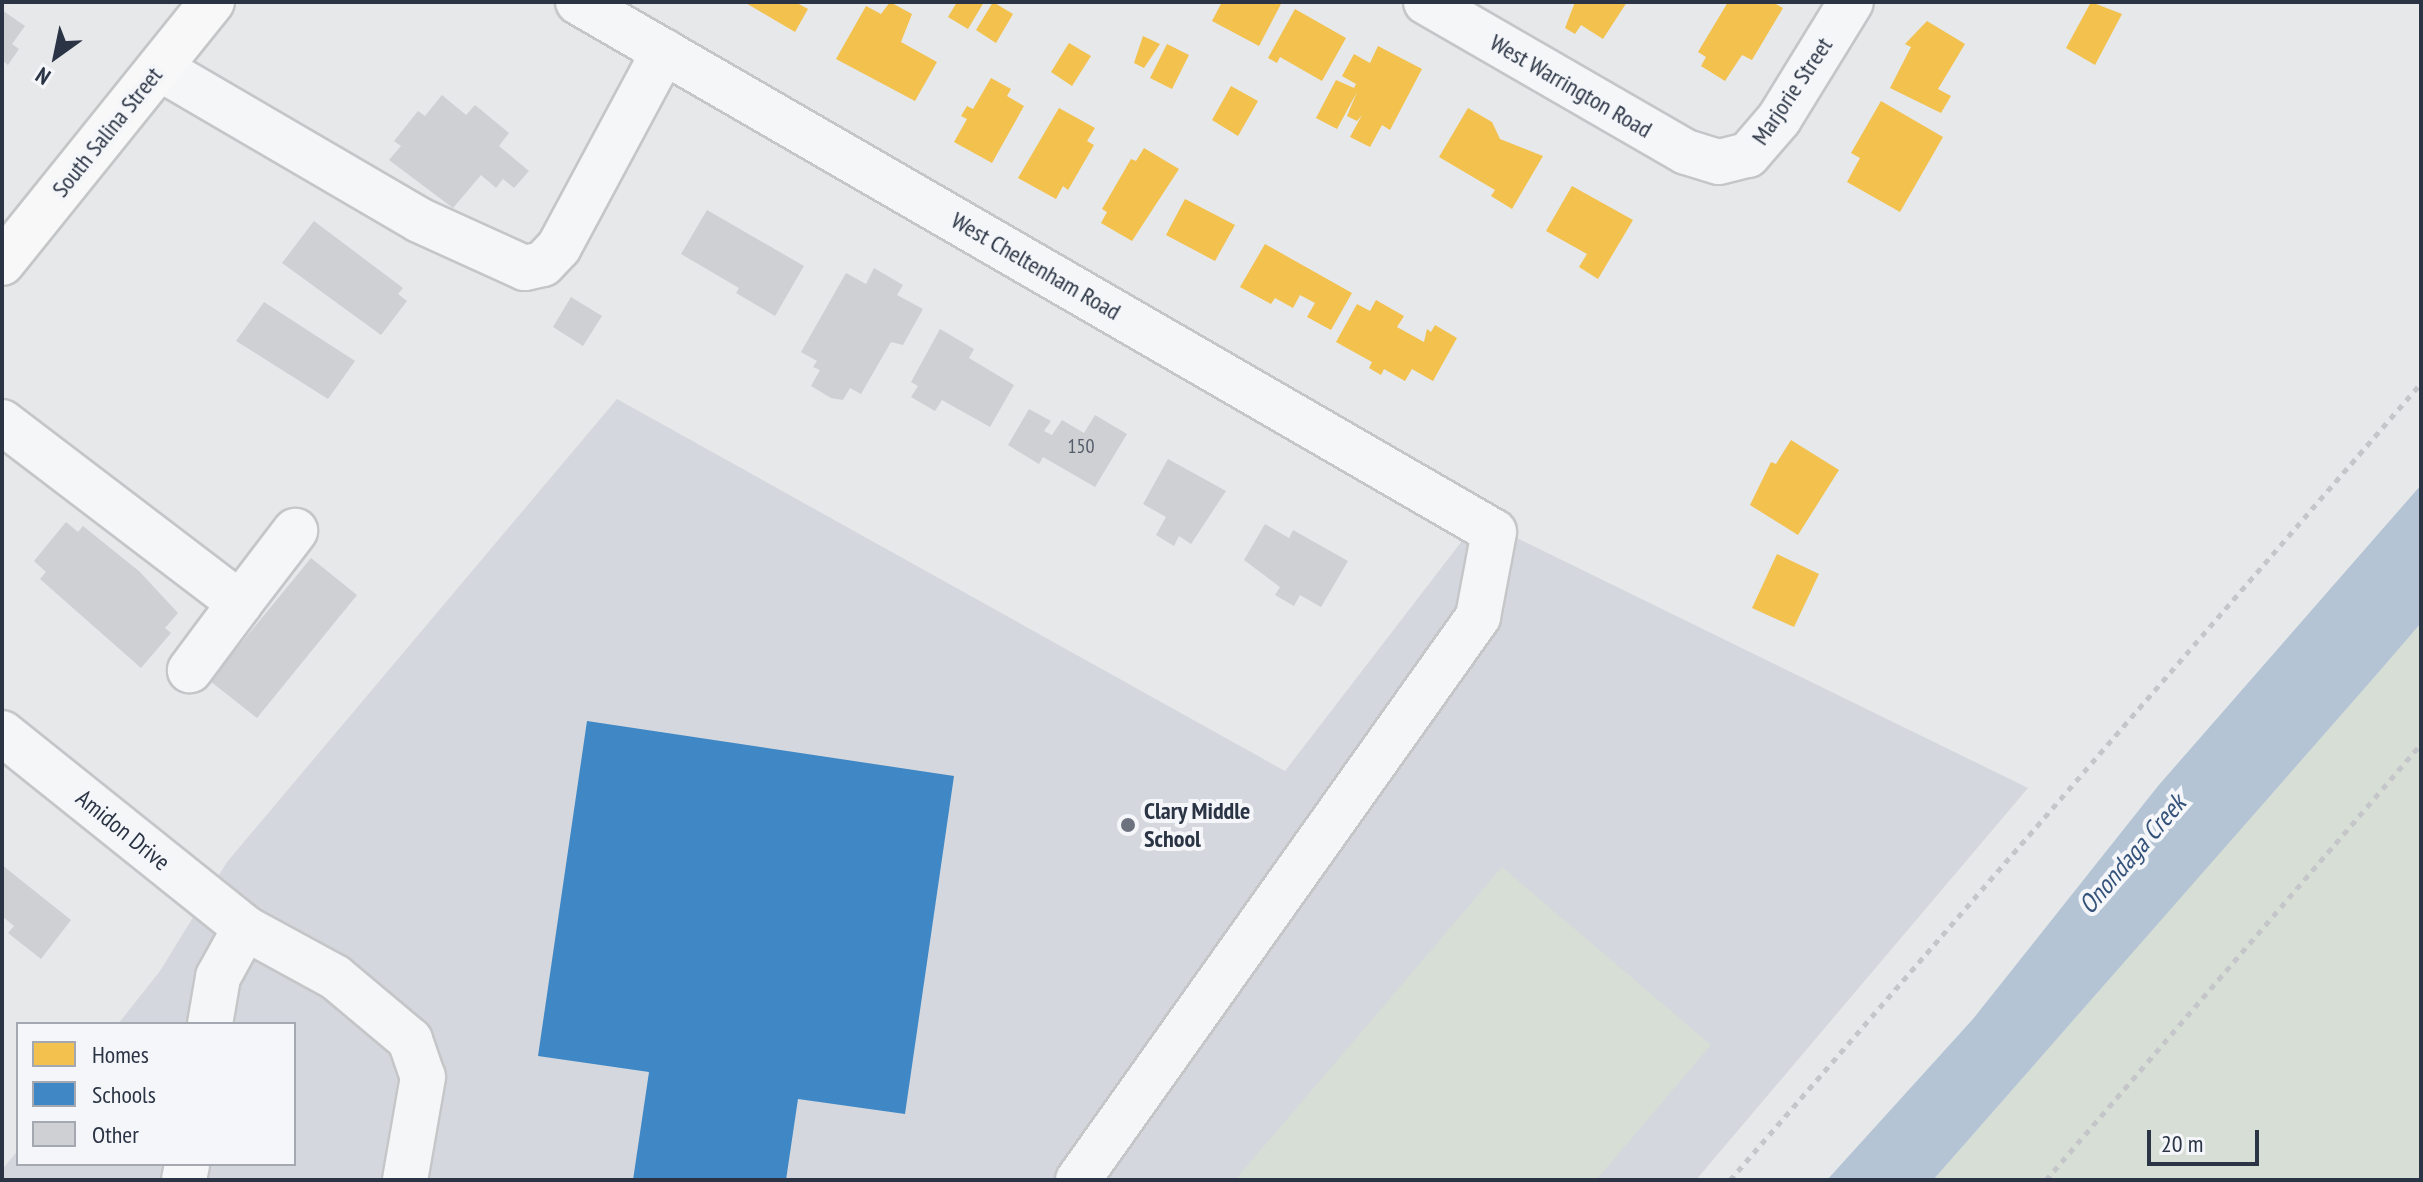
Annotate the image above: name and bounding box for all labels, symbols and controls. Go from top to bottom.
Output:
north arrow [16,16,96,96]
street label: West Warrington Road [1485,28,1657,144]
street label: Marjorie Street [1746,32,1838,150]
text: N [30,61,56,91]
street label: South Salina Street [46,61,168,203]
street label: West Cheltenham Road [946,206,1126,326]
house number: 150 [1068,434,1094,458]
street label: Amidon Drive [70,784,176,876]
water label: Onondaga Creek [2072,788,2192,920]
place label: Clary Middle School [1144,797,1251,853]
marker: Clary Middle School [1119,816,1137,834]
legend [16,1022,296,1166]
text: Homes [92,1039,149,1070]
text: Schools [92,1079,156,1110]
scale bar [2151,1114,2263,1164]
text: Other [92,1119,139,1150]
text: 20 m [2161,1128,2203,1159]

